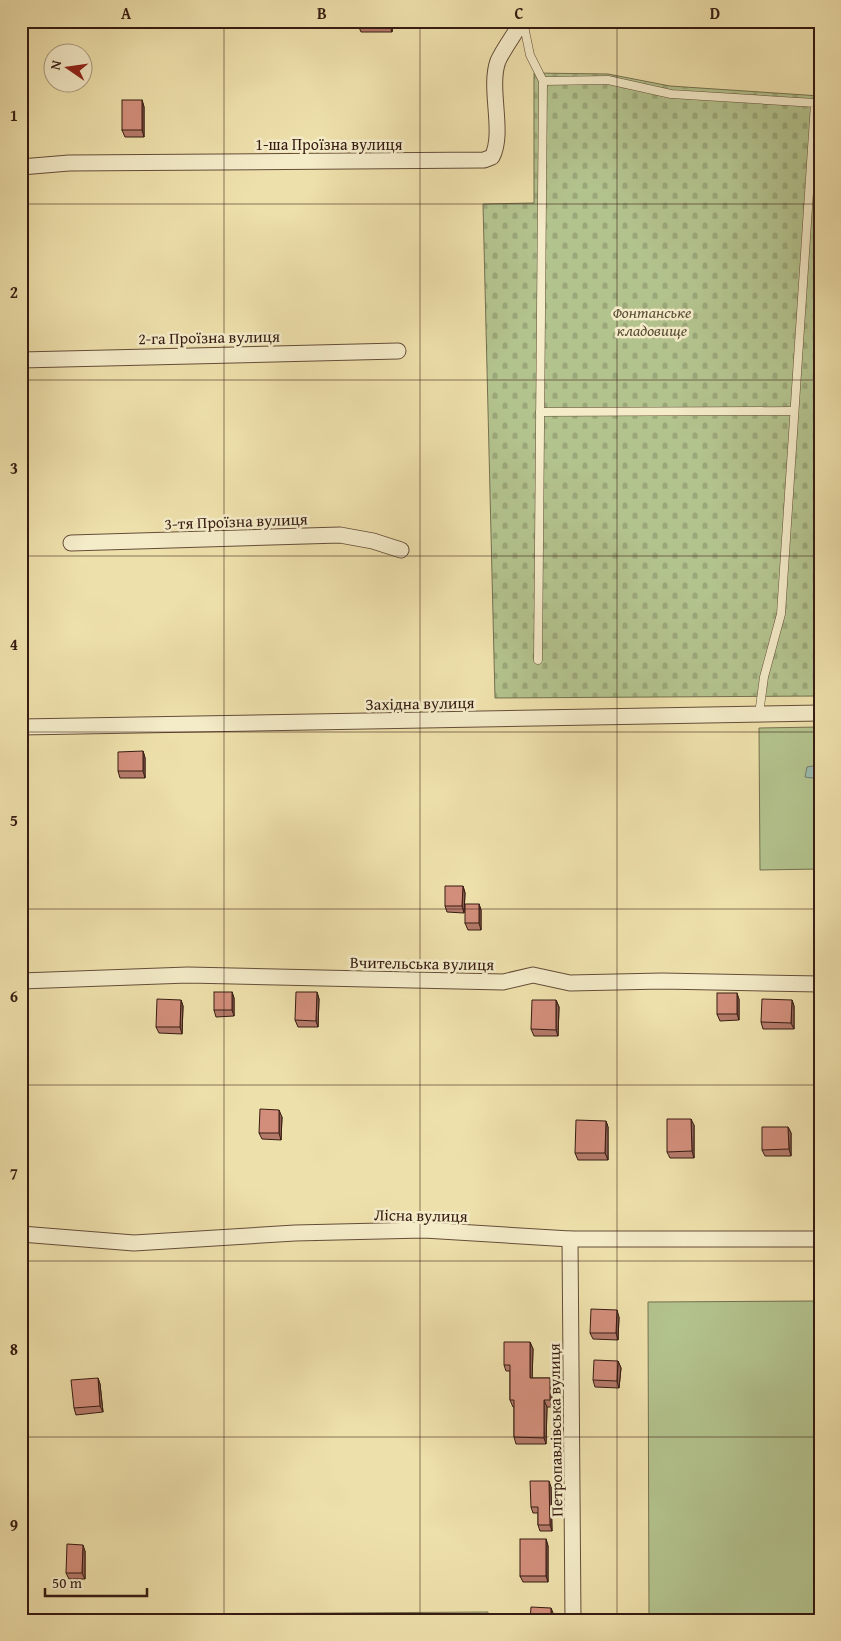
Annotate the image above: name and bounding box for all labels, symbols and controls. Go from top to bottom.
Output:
text: A [121,1,132,25]
text: B [317,1,327,25]
text: C [514,1,524,25]
text: D [710,1,720,25]
north arrow [42,42,92,92]
text: N [45,58,66,72]
text: 1 [10,103,18,127]
street label: 1-ша Проїзна вулиця [255,132,403,156]
text: 2 [10,280,18,304]
park label: Фонтанське кладовище [612,300,692,342]
street label: 2-га Проїзна вулиця [138,324,280,350]
text: 3 [10,456,18,480]
street label: 3-тя Проїзна вулиця [164,507,308,535]
text: 4 [10,632,18,656]
street label: Західна вулиця [365,690,475,716]
text: 5 [10,808,18,832]
street label: Вчительська вулиця [350,950,494,976]
text: 6 [10,984,18,1008]
text: 7 [10,1161,18,1185]
street label: Лісна вулиця [374,1202,468,1228]
text: 8 [10,1337,18,1361]
street label: Петропавлівська вулиця [541,1343,569,1517]
text: 9 [10,1513,18,1537]
scale bar [45,1566,148,1598]
text: 50 m [52,1572,83,1593]

